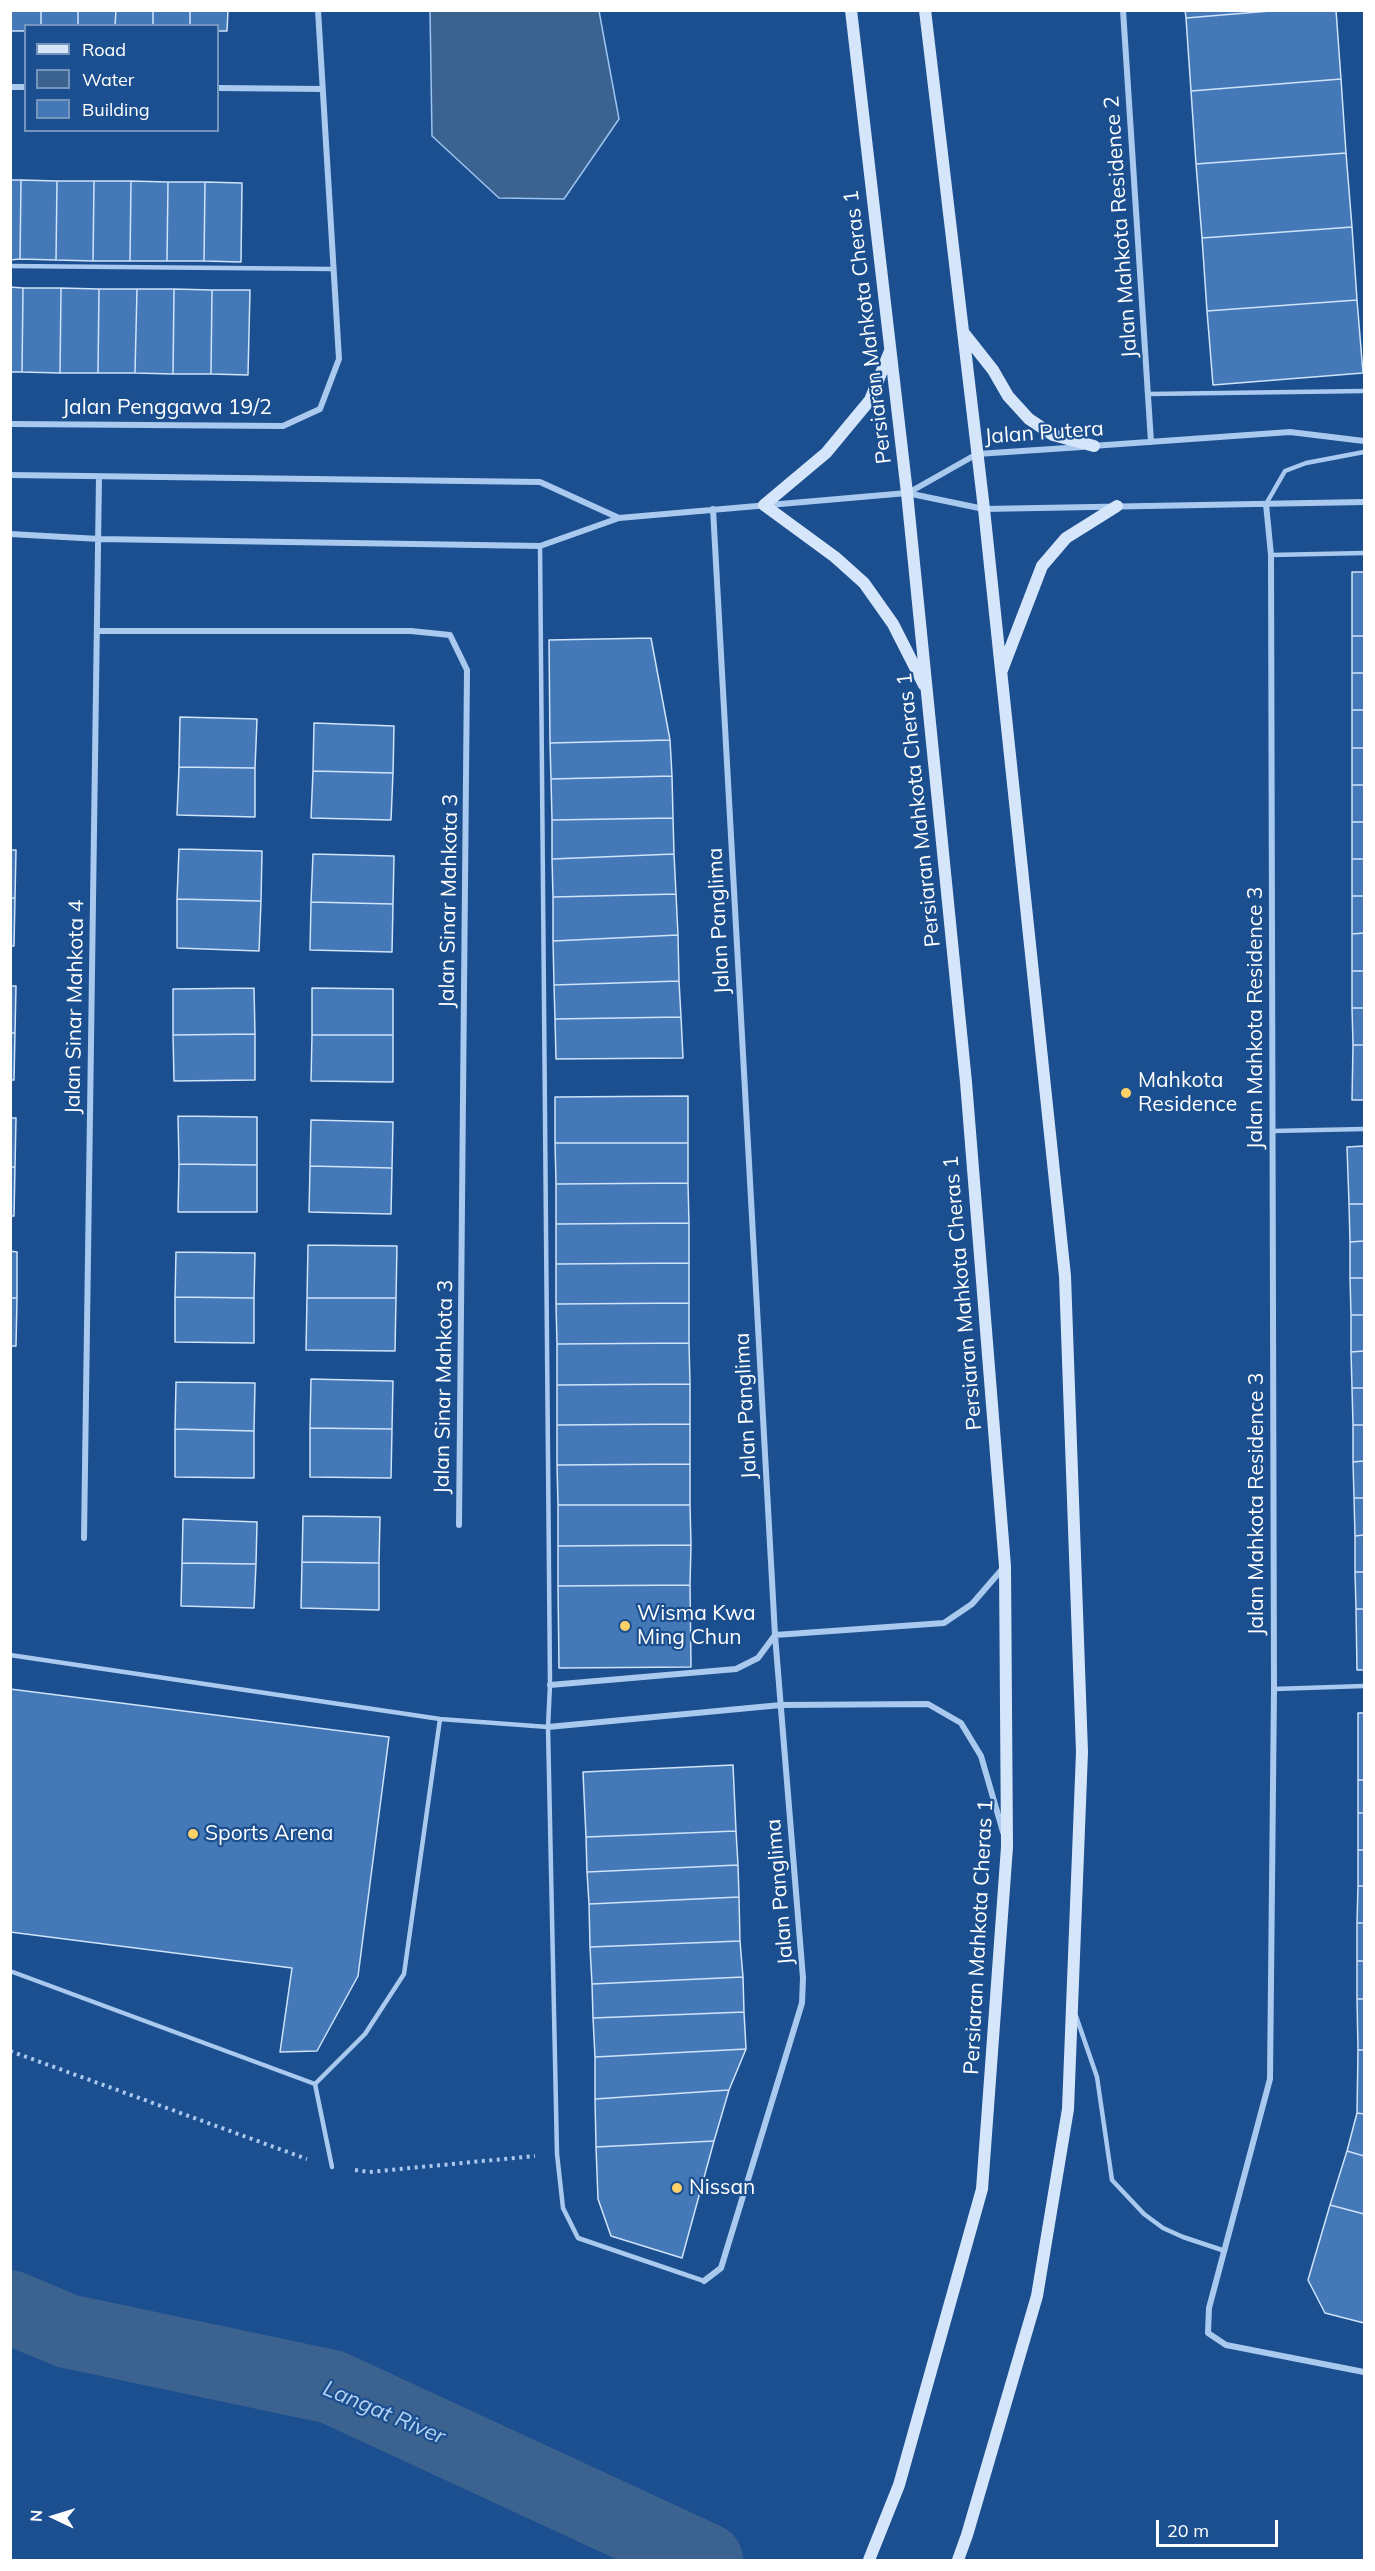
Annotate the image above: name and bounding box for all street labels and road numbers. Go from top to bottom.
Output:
street label: Jalan Mahkota Residence 2 [1099,95,1143,359]
street label: Persiaran Mahkota Cheras 1 [839,189,897,465]
street label: Jalan Penggawa 19/2 [62,395,272,421]
street label: Jalan Putera [984,416,1104,450]
street label: Persiaran Mahkota Cheras 1 [892,672,946,948]
street label: Jalan Sinar Mahkota 3 [435,794,463,1008]
street label: Jalan Panglima [703,847,735,995]
street label: Jalan Mahkota Residence 3 [1243,887,1269,1149]
street label: Jalan Sinar Mahkota 4 [61,900,89,1114]
street label: Persiaran Mahkota Cheras 1 [938,1155,988,1431]
street label: Jalan Sinar Mahkota 3 [430,1280,458,1494]
street label: Jalan Panglima [730,1332,762,1480]
street label: Jalan Mahkota Residence 3 [1244,1373,1270,1635]
street label: Persiaran Mahkota Cheras 1 [959,1799,999,2075]
street label: Jalan Panglima [761,1818,799,1966]

